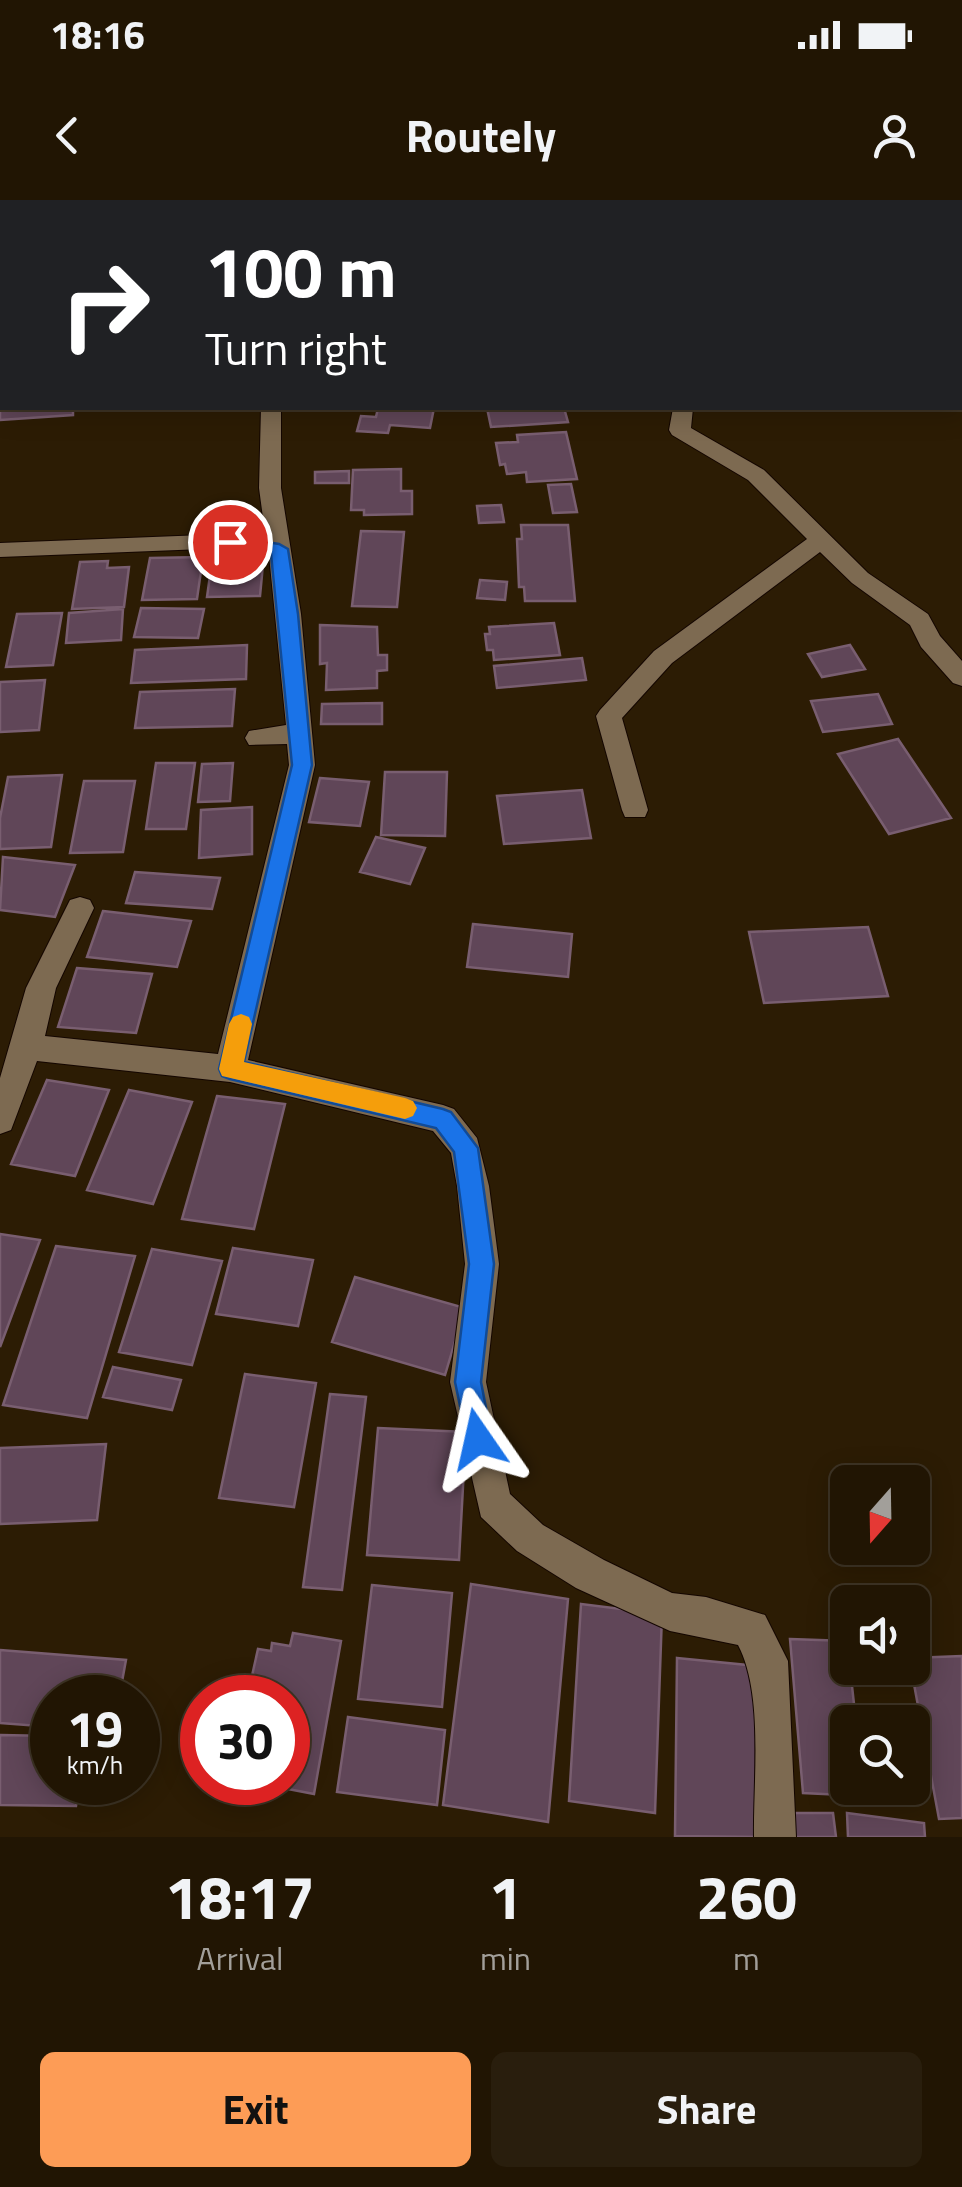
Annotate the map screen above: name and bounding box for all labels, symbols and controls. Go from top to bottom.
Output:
text: 18:16 [50,6,145,64]
text: Routely [406,101,556,169]
icon: back [40,108,95,163]
icon: person [867,108,922,163]
text: 100 m [205,218,397,324]
icon: right [40,240,170,370]
text: Turn right [205,314,387,382]
pin [188,500,273,585]
icon: arrive [203,515,258,570]
position arrow [426,1387,530,1491]
north arrow [830,1465,930,1565]
map controls [830,1465,930,1805]
button: sound [830,1585,930,1685]
speed limit sign: 30 [180,1675,310,1805]
text: 19 [67,1690,123,1766]
button: search [830,1705,930,1805]
text: km/h [67,1746,123,1784]
text: 18:17 [165,1851,315,1942]
text: 1 [489,1851,522,1942]
text: 260 [696,1851,797,1942]
text: Arrival [197,1934,283,1982]
text: min [480,1934,531,1982]
text: m [733,1934,760,1982]
button: Exit [40,2052,471,2167]
button: Share [491,2052,922,2167]

